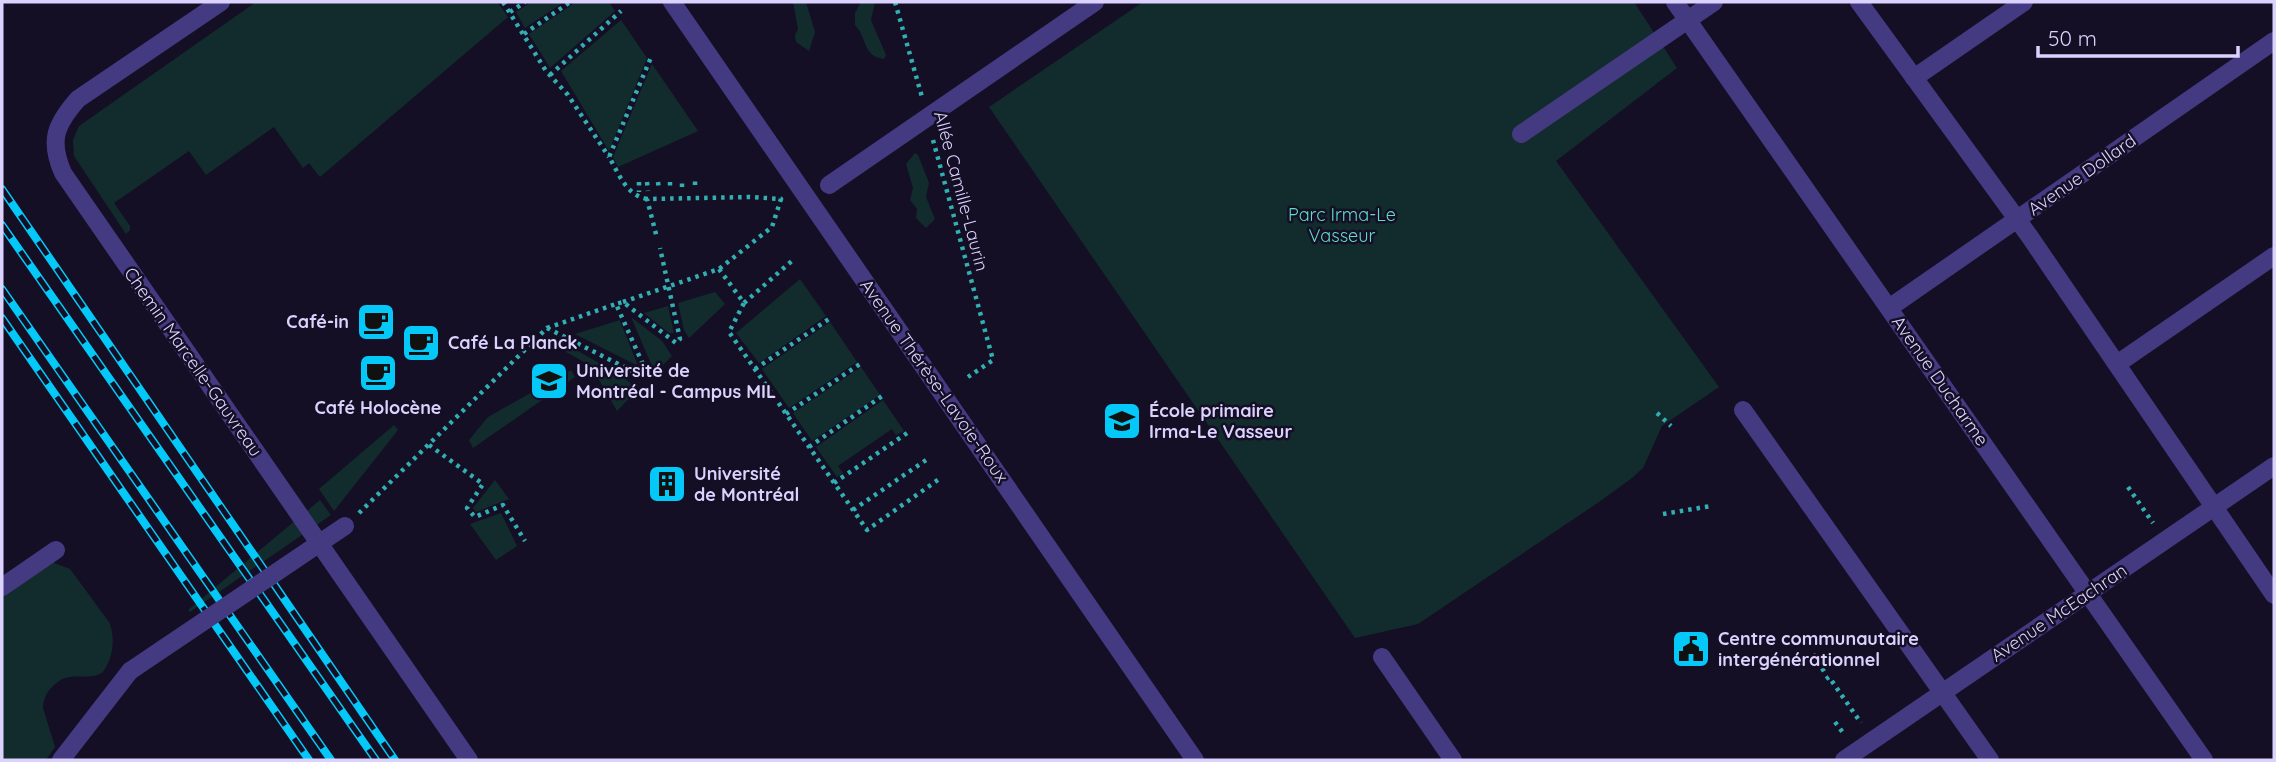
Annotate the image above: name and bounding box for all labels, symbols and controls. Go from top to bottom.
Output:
scale bar [2038,14,2238,58]
text: 50 m [2048,25,2097,51]
street label: Allée Camille-Laurin [929,108,994,274]
street label: Avenue Dollard [2023,129,2140,220]
park label: Parc Irma-Le Vasseur [1288,203,1396,247]
street label: Chemin Marcelle-Gauvreau [119,263,268,461]
street label: Avenue Thérèse-Lavoie-Roux [855,274,1014,487]
cafe icon: Café-in [355,301,397,343]
place label: Café-in [286,310,349,333]
street label: Avenue Ducharme [1887,311,1994,450]
cafe icon: Café La Planck [400,322,442,364]
place label: Café La Planck [448,331,577,354]
cafe icon: Café Holocène [357,352,399,394]
place label: Université de Montréal - Campus MIL [576,359,776,403]
school or university icon: Université de Montréal - Campus MIL [528,360,570,402]
place label: Café Holocène [315,396,442,419]
place label: École primaire Irma-Le Vasseur [1149,399,1292,443]
school or university icon: École primaire Irma-Le Vasseur [1101,400,1143,442]
place label: Université de Montréal [694,462,799,506]
building icon: Université de Montréal [646,463,688,505]
street label: Avenue McEachran [1986,558,2131,667]
place label: Centre communautaire intergénérationnel [1718,627,1919,671]
public building icon: Centre communautaire intergénérationnel [1670,628,1712,670]

